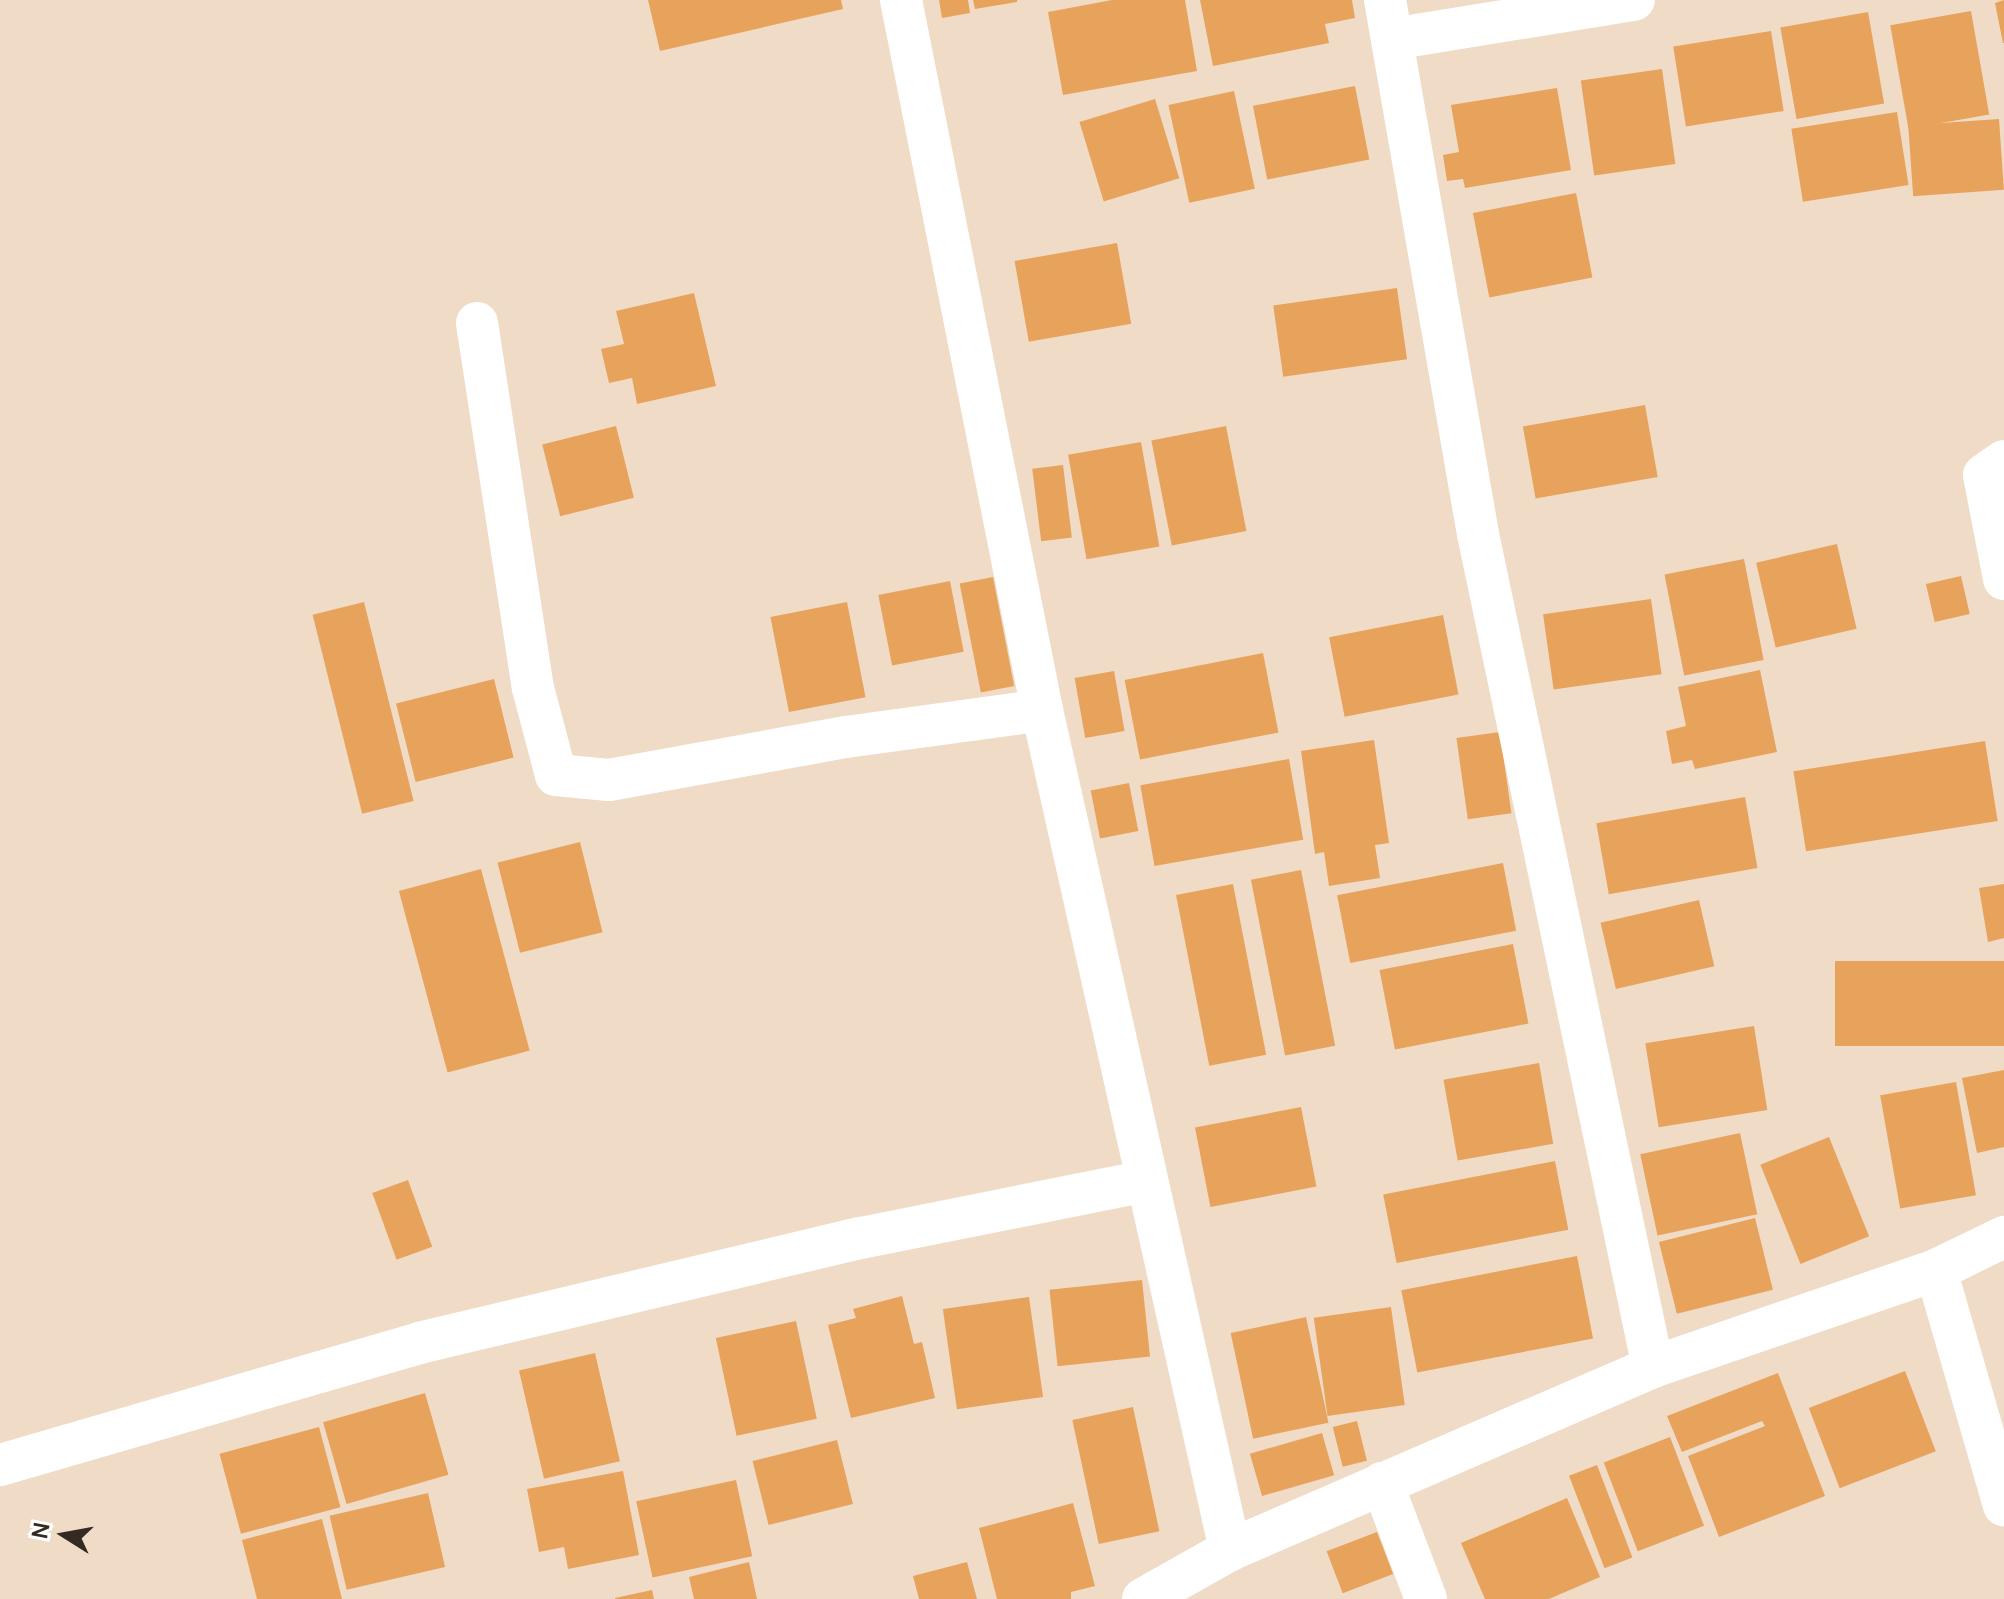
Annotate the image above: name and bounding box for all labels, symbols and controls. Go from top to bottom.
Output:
north arrow [24,1495,104,1575]
text: N [24,1520,57,1541]

